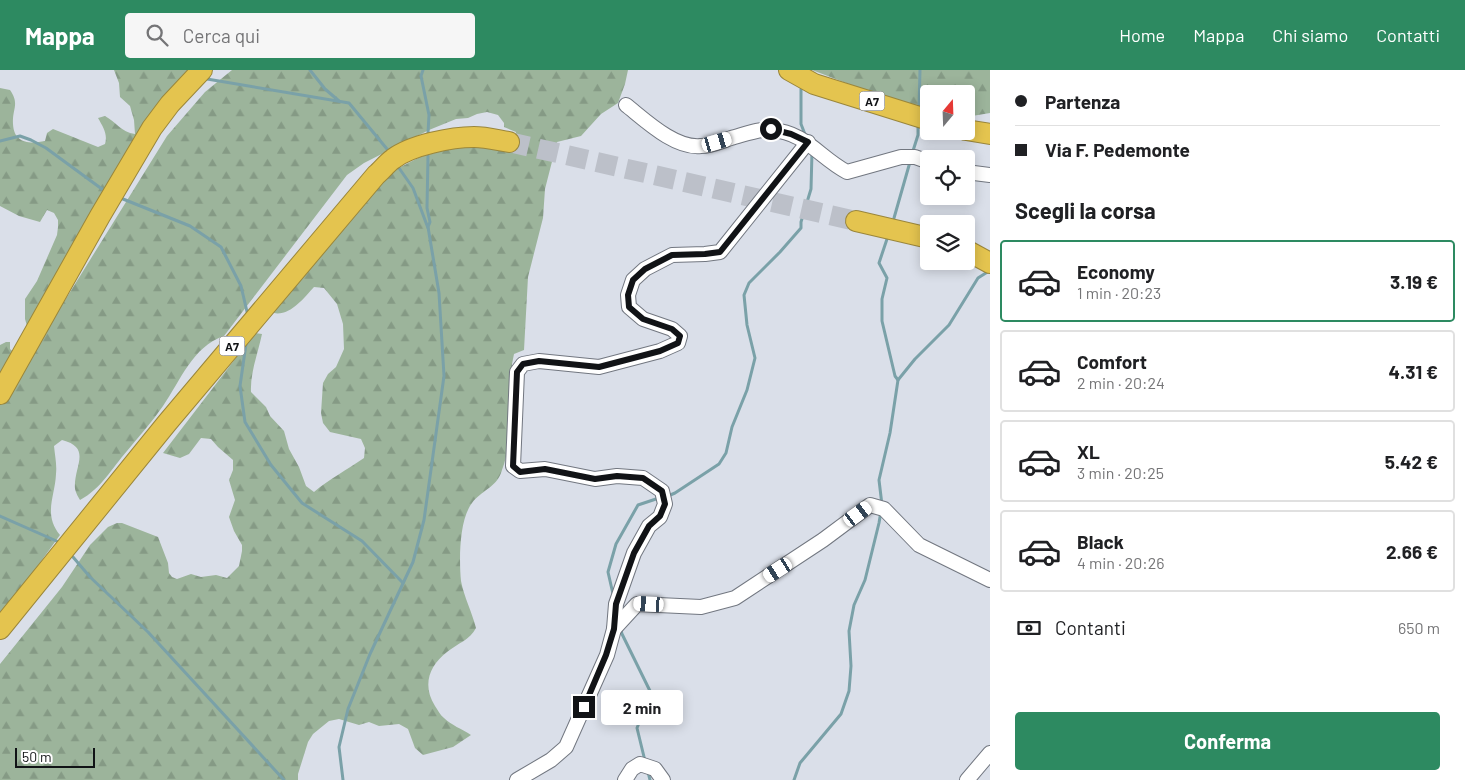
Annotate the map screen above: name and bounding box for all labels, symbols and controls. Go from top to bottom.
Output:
search box [125,13,475,58]
text: Mappa [25,21,95,50]
icon: search [143,21,171,49]
text: Cerca qui [183,24,260,47]
text: Home [1119,24,1165,46]
text: Mappa [1193,24,1244,46]
text: Chi siamo [1272,24,1348,46]
text: Contatti [1376,24,1440,46]
north arrow [920,85,975,140]
map controls [920,85,975,270]
text: Partenza [1045,90,1120,113]
road number: A7 [860,92,884,110]
route start [760,118,782,140]
car [700,131,733,153]
text: Via F. Pedemonte [1045,138,1190,161]
button: locate [920,150,975,205]
text: Scegli la corsa [1015,197,1156,223]
button: layers [920,215,975,270]
icon: car [1017,259,1062,304]
text: Economy [1077,260,1155,283]
text: 3.19 € [1390,270,1438,293]
text: 1 min · 20:23 [1077,283,1161,302]
road number: A7 [220,336,244,356]
icon: car [1017,349,1062,394]
text: Comfort [1077,350,1147,373]
text: 4.31 € [1389,360,1438,383]
text: 2 min · 20:24 [1077,373,1165,392]
icon: car [1017,439,1062,484]
text: XL [1077,440,1100,463]
text: 5.42 € [1385,450,1438,473]
text: 3 min · 20:25 [1077,463,1164,482]
car [841,499,874,529]
icon: car [1017,529,1062,574]
text: Black [1077,530,1124,553]
text: 2.66 € [1386,540,1438,563]
text: 4 min · 20:26 [1077,553,1165,572]
car [761,556,794,584]
car [633,596,664,612]
icon: cash [1015,614,1043,642]
text: Contanti [1055,616,1126,639]
text: 650 m [1398,618,1440,637]
callout: 2 min [602,690,684,724]
route end [573,696,595,718]
text: 2 min [623,698,661,717]
button: Conferma [1015,712,1440,770]
scale bar [15,745,95,768]
text: 50 m [22,748,51,765]

